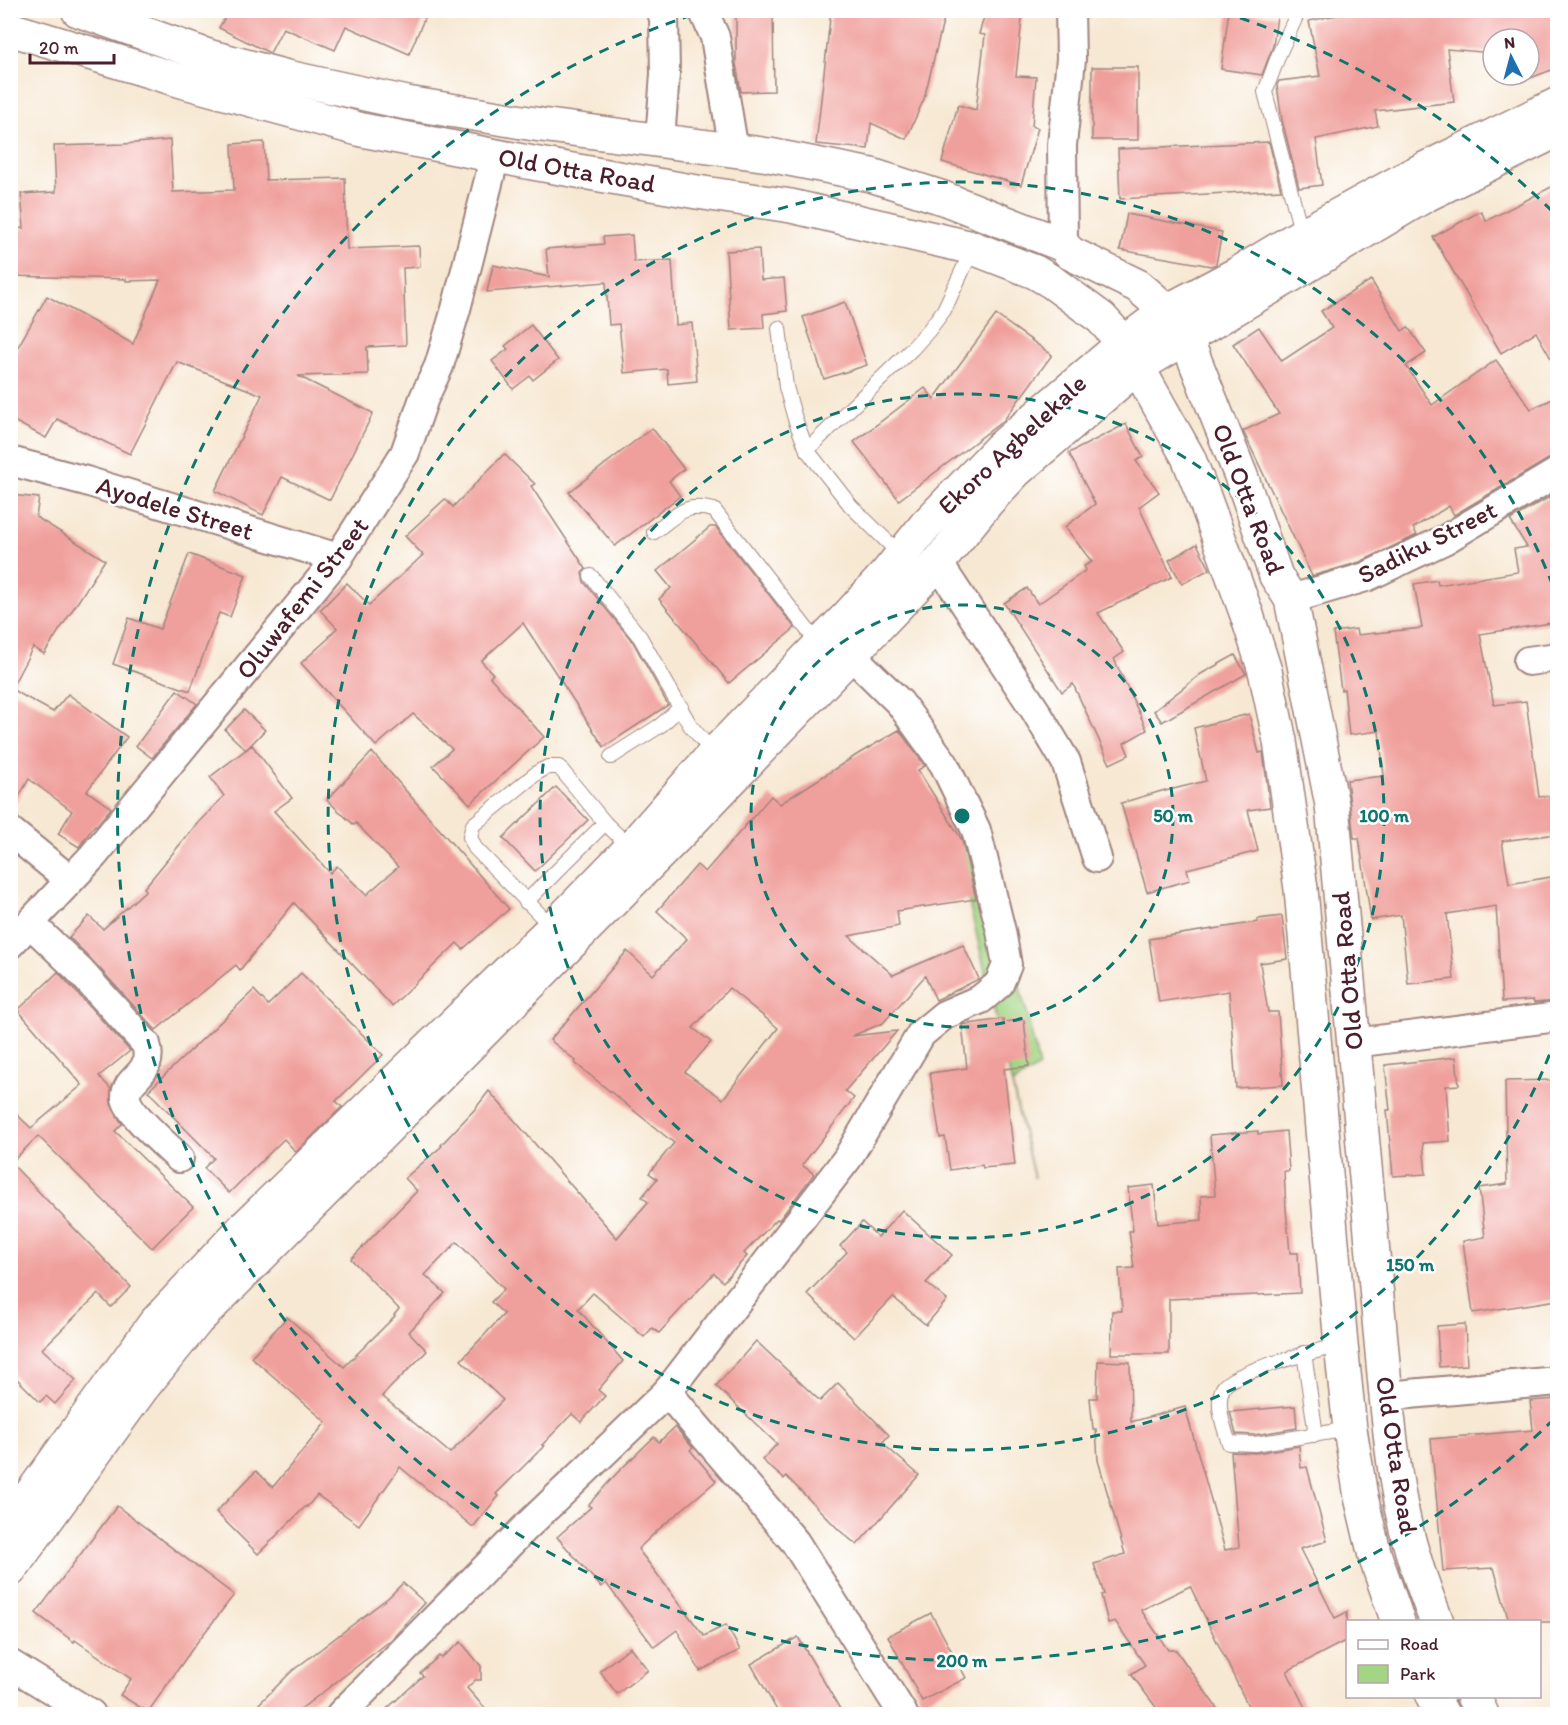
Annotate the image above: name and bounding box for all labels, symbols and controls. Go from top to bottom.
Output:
scale bar [30,27,114,65]
north arrow [1481,27,1541,87]
text: N [1503,33,1516,53]
text: 20 m [39,37,79,59]
street label: Old Otta Road [496,140,659,200]
street label: Ekoro Agbelekale [931,367,1093,521]
street label: Old Otta Road [1205,419,1293,580]
street label: Ayodele Street [93,469,258,547]
street label: Sadiku Street [1352,493,1502,591]
street label: Oluwafemi Street [229,510,375,686]
text: 50 m [1153,805,1194,827]
text: 100 m [1359,805,1410,827]
centre of rings [952,806,972,826]
street label: Old Otta Road [1324,890,1370,1052]
text: 150 m [1386,1254,1435,1276]
street label: Old Otta Road [1369,1374,1425,1537]
legend [1346,1620,1541,1698]
text: Road [1400,1633,1439,1655]
text: 200 m [937,1650,988,1672]
text: Park [1400,1663,1435,1685]

